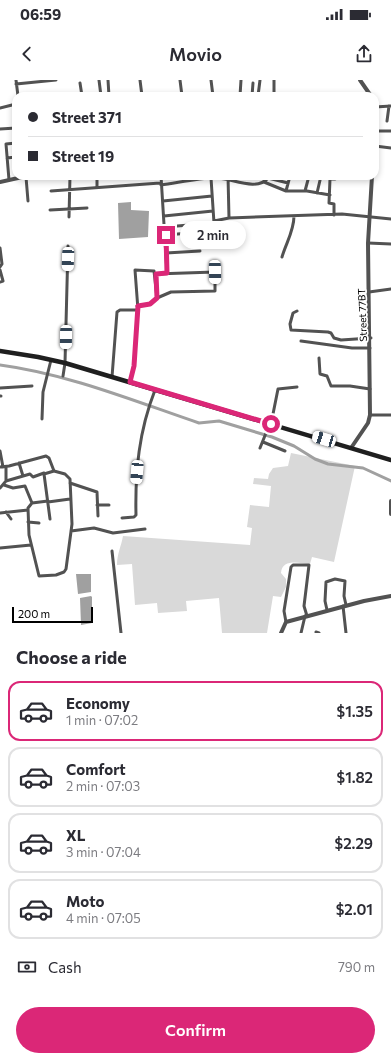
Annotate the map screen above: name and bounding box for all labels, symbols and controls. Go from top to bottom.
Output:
text: 06:59 [20,5,61,23]
icon: back [16,43,38,65]
text: Movio [169,43,222,65]
icon: share [353,43,375,65]
text: Street 371 [52,108,122,126]
text: Street 19 [52,147,114,165]
callout: 2 min [180,221,246,249]
route end [157,226,175,244]
text: 2 min [197,227,229,243]
car [62,247,74,271]
car [209,260,221,284]
street label: Street 77BT [355,287,369,342]
car [60,325,72,349]
route start [262,415,280,433]
car [311,430,337,448]
car [130,460,144,484]
scale bar [12,605,93,624]
text: 200 m [18,607,50,620]
text: Choose a ride [16,646,127,668]
icon: car [18,693,54,729]
text: Economy [66,694,130,712]
text: $1.35 [337,702,373,720]
text: 1 min · 07:02 [66,712,138,728]
icon: car [18,759,54,795]
text: Comfort [66,760,126,778]
text: $1.82 [337,768,373,786]
text: 2 min · 07:03 [66,778,140,794]
icon: car [18,825,54,861]
text: XL [66,826,85,844]
text: $2.29 [335,834,373,852]
text: 3 min · 07:04 [66,844,141,860]
icon: car [18,891,54,927]
text: Moto [66,892,105,910]
text: $2.01 [336,900,373,918]
text: 4 min · 07:05 [66,910,141,926]
icon: cash [16,956,38,978]
text: Cash [48,958,82,976]
text: 790 m [338,959,375,975]
button: Confirm [16,1007,375,1053]

